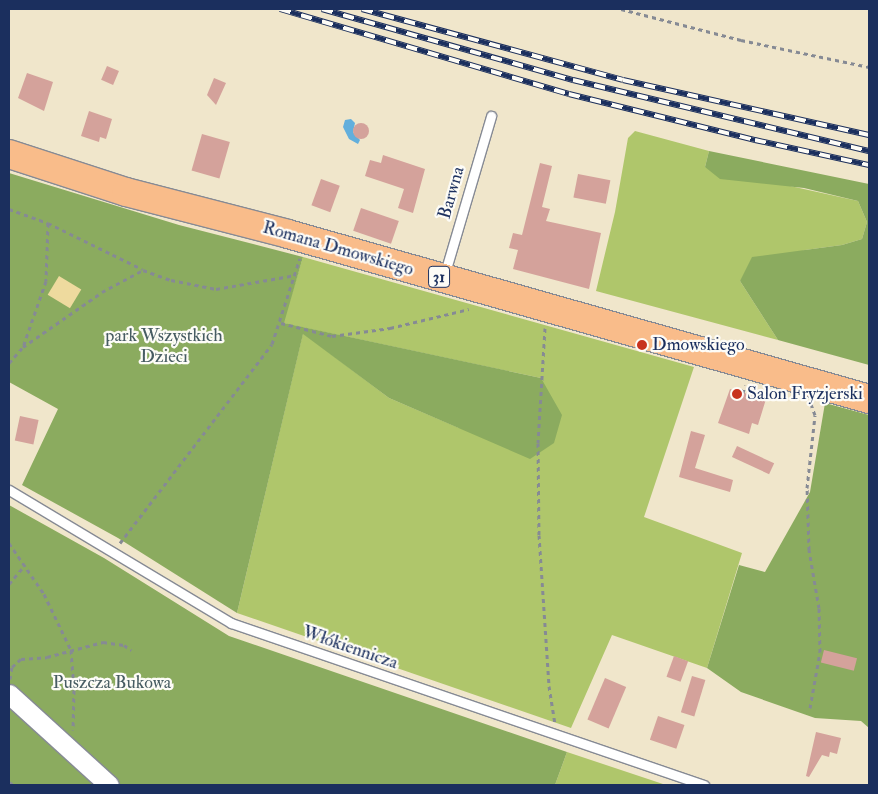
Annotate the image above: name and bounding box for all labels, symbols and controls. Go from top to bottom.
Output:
street label: Barwna [434,164,470,222]
street label: Romana Dmowskiego [260,217,416,281]
road number: 31 [428,264,450,290]
park label: park Wszystkich Dzieci [105,326,223,368]
place label: Dmowskiego [652,334,745,356]
marker: Dmowskiego [636,339,648,351]
place label: Salon Fryzjerski [747,383,863,405]
marker: Salon Fryzjerski [731,388,743,400]
street label: Włókiennicza [300,622,400,674]
park label: Puszcza Bukowa [53,672,171,694]

